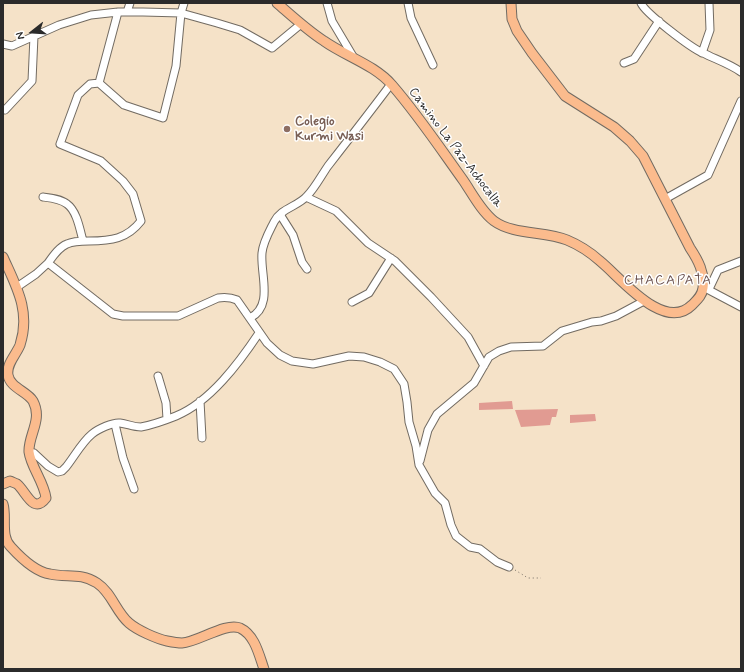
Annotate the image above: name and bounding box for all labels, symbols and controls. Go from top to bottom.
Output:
north arrow [12,12,52,52]
text: N [13,30,28,41]
street label: Camino La Paz-Achocalla [405,85,505,211]
place label: Colegio Kurmi Wasi [295,114,364,145]
marker: Colegio Kurmi Wasi [282,124,292,134]
district label: CHACAPATA [625,273,711,289]

